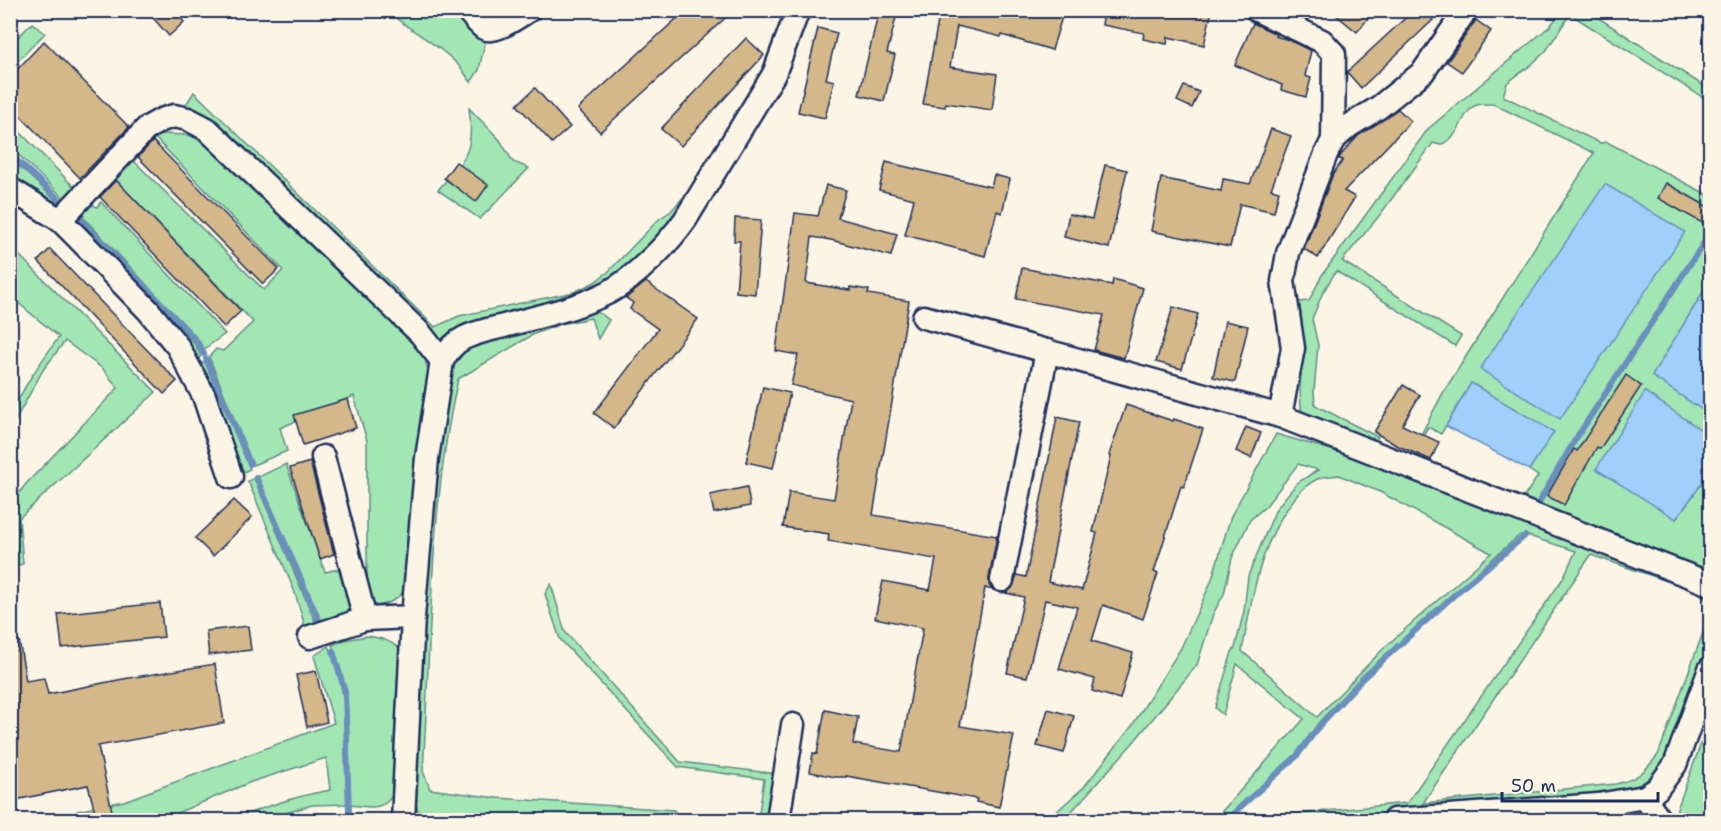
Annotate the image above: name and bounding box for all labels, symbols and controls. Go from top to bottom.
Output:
scale bar [1502,765,1658,803]
text: 50 m [1511,774,1556,798]

